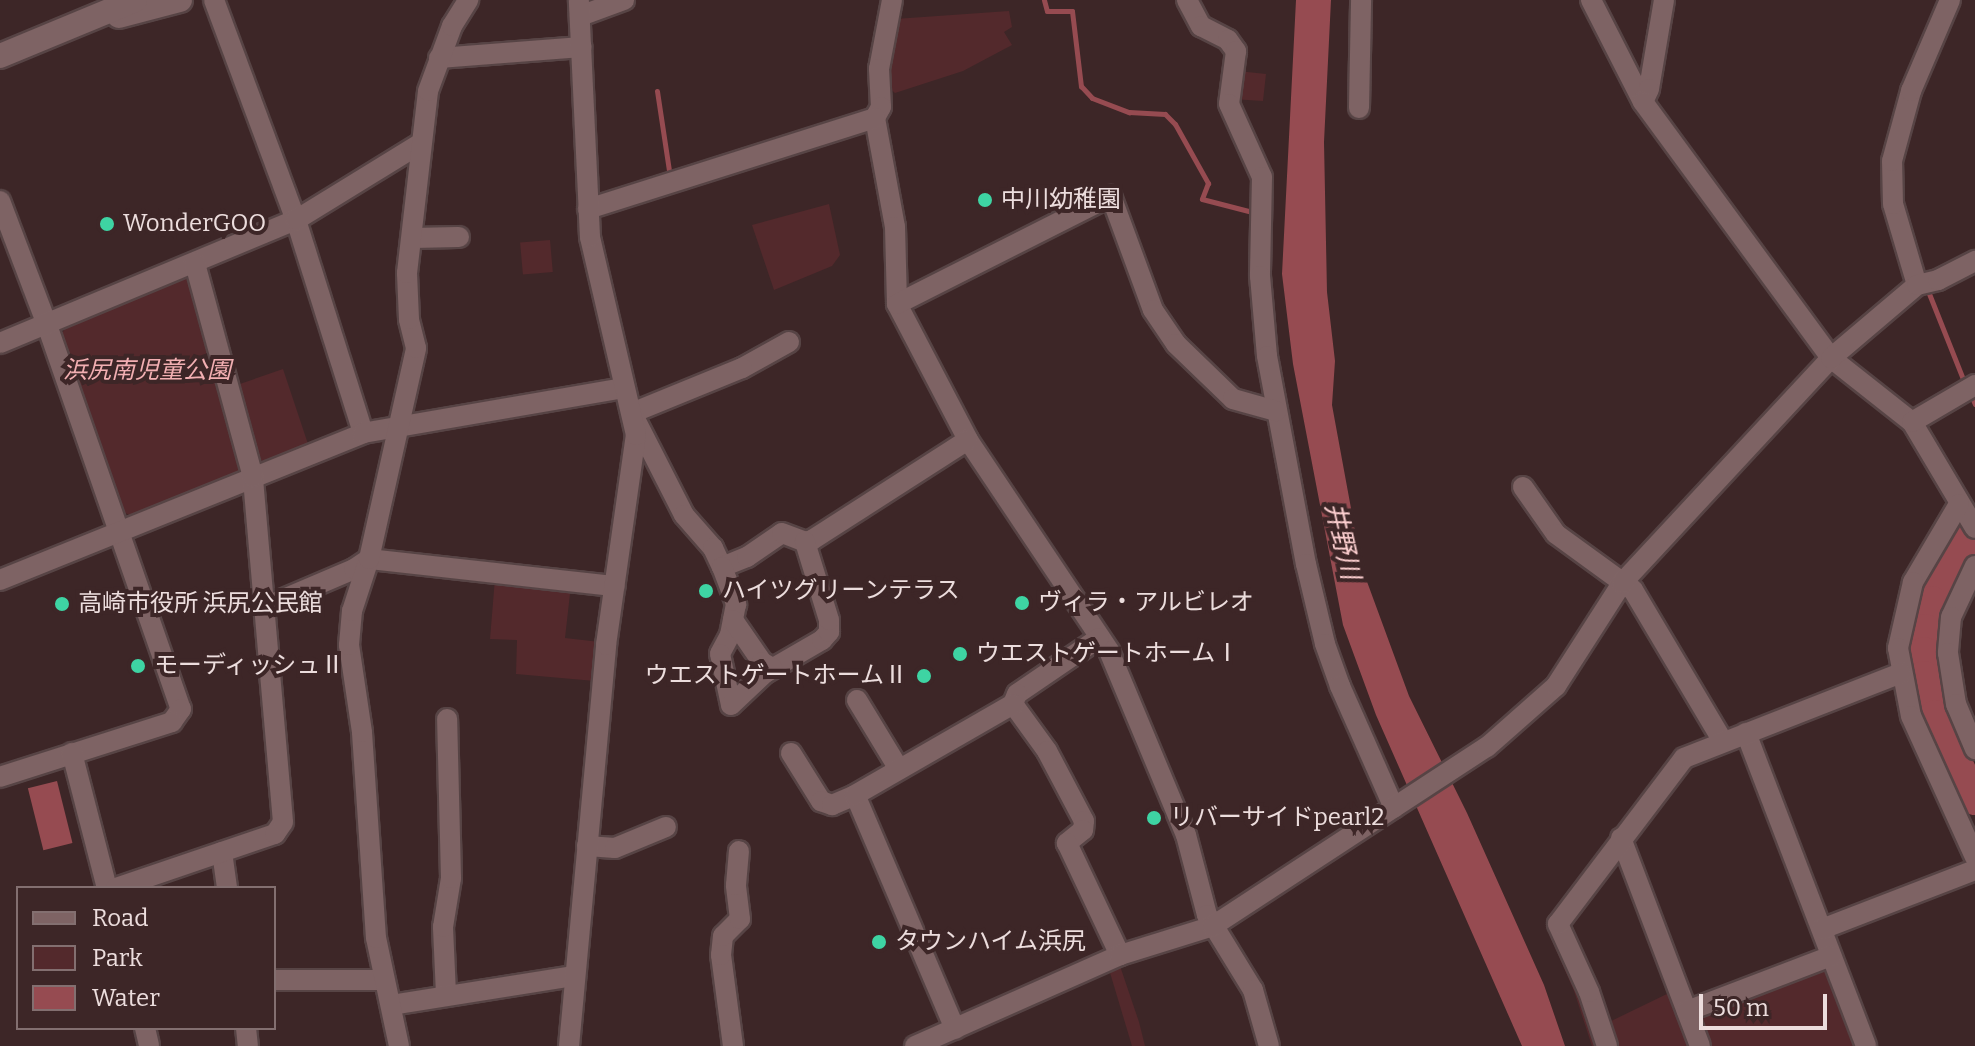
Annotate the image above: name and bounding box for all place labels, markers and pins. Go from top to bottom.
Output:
place label: 中川幼稚園 [1001,186,1121,214]
marker: 中川幼稚園 [976,191,994,209]
place label: WonderGOO [123,210,266,238]
marker: WonderGOO [98,215,116,233]
place label: ハイツグリーンテラス [722,577,962,605]
marker: ハイツグリーンテラス [697,582,715,600]
place label: ヴィラ・アルビレオ [1038,589,1254,617]
place label: 高崎市役所 浜尻公民館 [78,590,323,618]
marker: ヴィラ・アルビレオ [1013,594,1031,612]
marker: 高崎市役所 浜尻公民館 [53,595,71,613]
place label: ウエストゲートホームⅠ [976,640,1240,668]
marker: ウエストゲートホームⅠ [951,645,969,663]
place label: モーディッシュⅡ [154,652,346,680]
marker: モーディッシュⅡ [129,657,147,675]
place label: ウエストゲートホームⅡ [644,662,908,690]
marker: ウエストゲートホームⅡ [915,667,933,685]
place label: リバーサイドpearl2 [1170,804,1385,832]
marker: リバーサイドpearl2 [1145,809,1163,827]
place label: タウンハイム浜尻 [895,928,1087,956]
marker: タウンハイム浜尻 [870,933,888,951]

